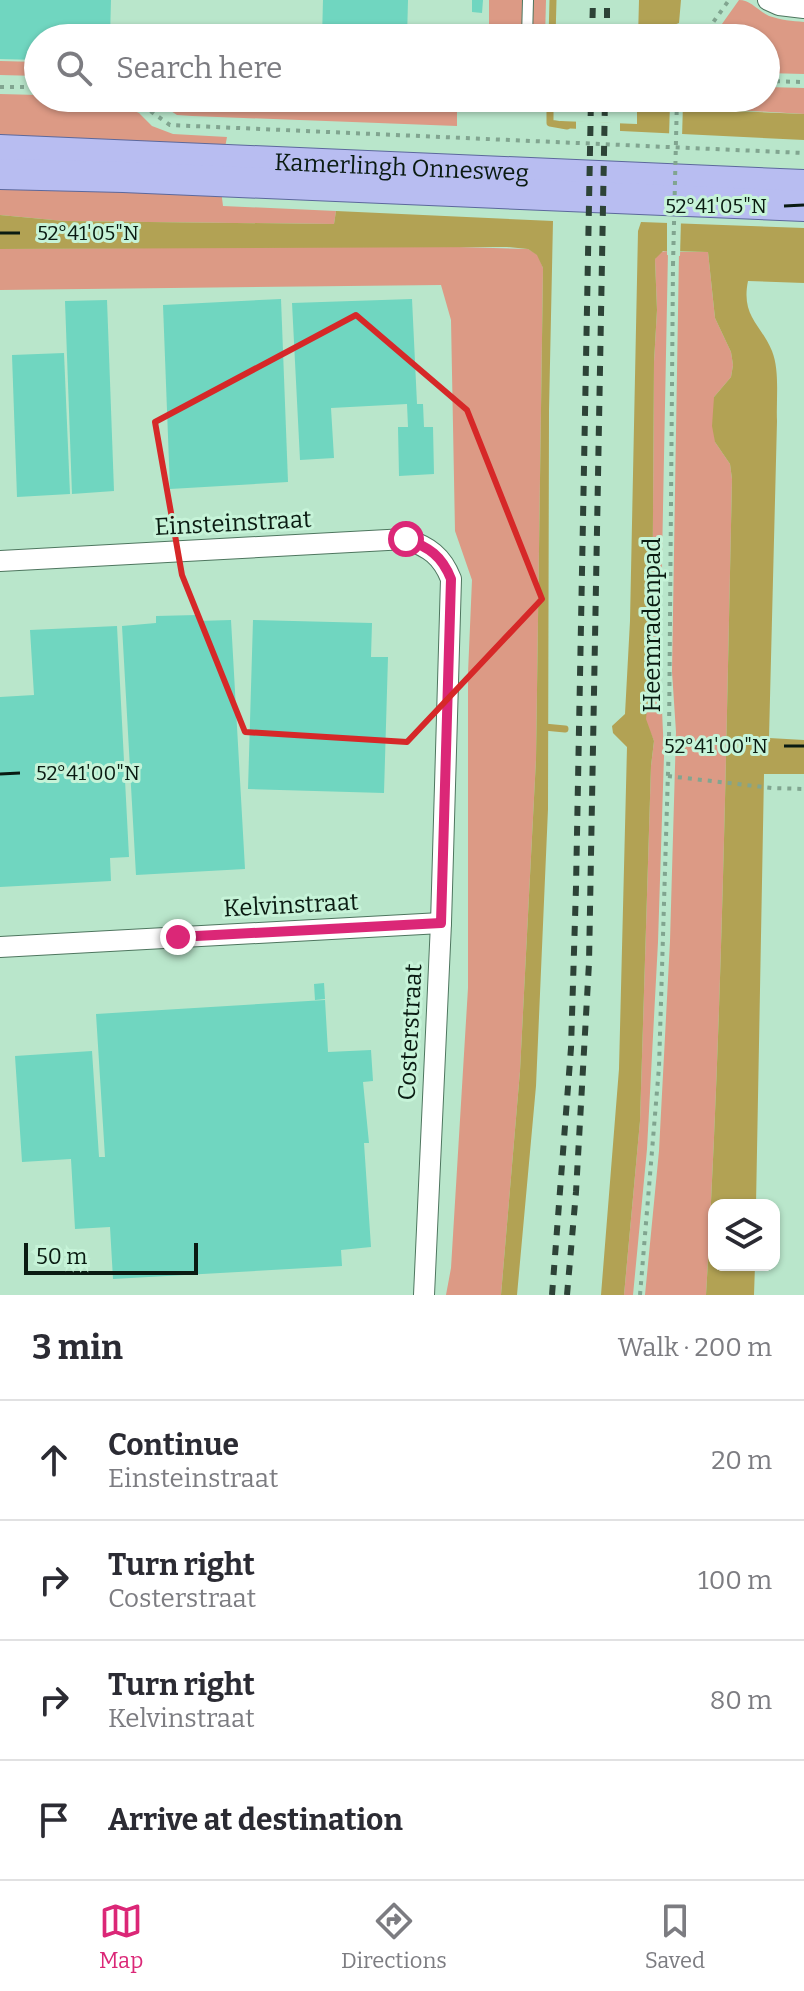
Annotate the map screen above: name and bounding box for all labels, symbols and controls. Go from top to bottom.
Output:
search box [24,24,780,112]
icon: search [52,46,96,90]
text: Search here [116,50,283,86]
street label: Kamerlingh Onnesweg [274,148,530,187]
text: 52°41'05"N [665,194,767,218]
text: 52°41'05"N [37,221,139,245]
street label: Einsteinstraat [154,505,313,541]
route start [388,521,424,557]
street label: Heemradenpad [638,537,666,713]
text: 52°41'00"N [664,734,768,758]
text: 52°41'00"N [36,761,140,785]
street label: Kelvinstraat [223,887,360,923]
route end [160,919,196,955]
street label: Costerstraat [392,963,428,1101]
map controls [708,1199,780,1271]
button: layers [708,1199,780,1271]
scale bar [24,1239,198,1275]
text: 50 m [36,1243,87,1270]
text: 3 min [32,1327,123,1368]
text: Walk · 200 m [618,1332,772,1363]
text: Continue [108,1427,239,1463]
icon: ahead [32,1438,76,1482]
text: 20 m [711,1445,772,1476]
text: Einsteinstraat [108,1463,278,1494]
text: Turn right [108,1547,255,1583]
icon: right [32,1558,76,1602]
text: 100 m [698,1565,772,1596]
text: Costerstraat [108,1583,256,1614]
text: Turn right [108,1667,255,1703]
icon: right [32,1678,76,1722]
text: 80 m [710,1685,772,1716]
text: Kelvinstraat [108,1703,255,1734]
icon: arrive [32,1798,76,1842]
text: Arrive at destination [108,1802,403,1838]
tab: Map [99,1899,143,1974]
tab: Directions [341,1899,447,1974]
tab: Saved [645,1899,705,1974]

